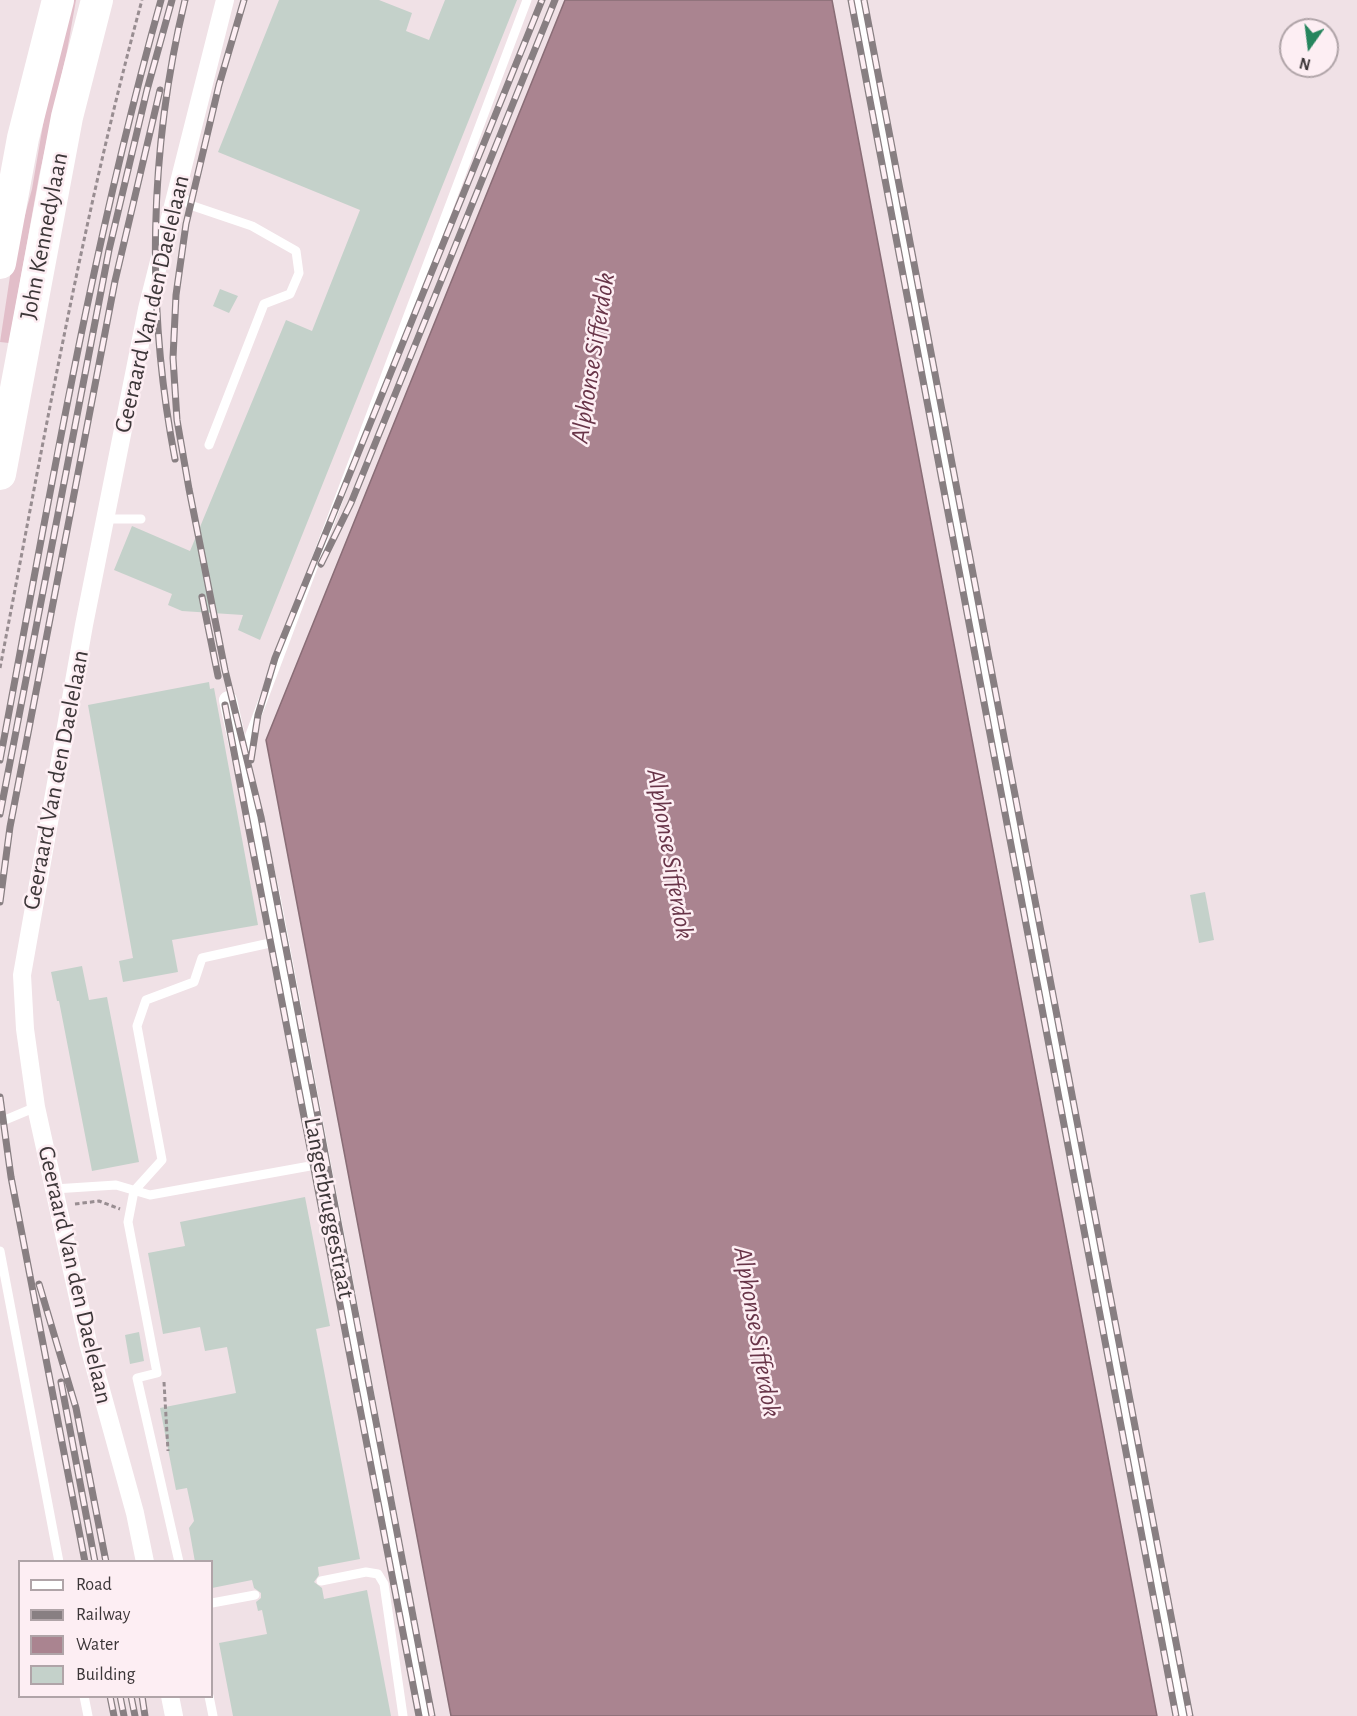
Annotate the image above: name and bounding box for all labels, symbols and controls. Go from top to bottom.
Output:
north arrow [1279,18,1339,78]
text: N [1298,54,1312,73]
street label: John Kennedylaan [14,150,74,322]
street label: Geeraard Van den Daelelaan [108,172,196,436]
water label: Alphonse Sifferdok [564,270,622,446]
street label: Geeraard Van den Daelelaan [17,648,95,912]
water label: Alphonse Sifferdok [640,766,700,942]
street label: Langerbruggestraat [297,1115,361,1301]
street label: Geeraard Van den Daelelaan [31,1143,119,1407]
water label: Alphonse Sifferdok [727,1244,787,1420]
legend [18,1560,213,1698]
text: Road [76,1576,112,1594]
text: Railway [76,1606,130,1624]
text: Water [76,1636,119,1654]
text: Building [76,1666,135,1684]

